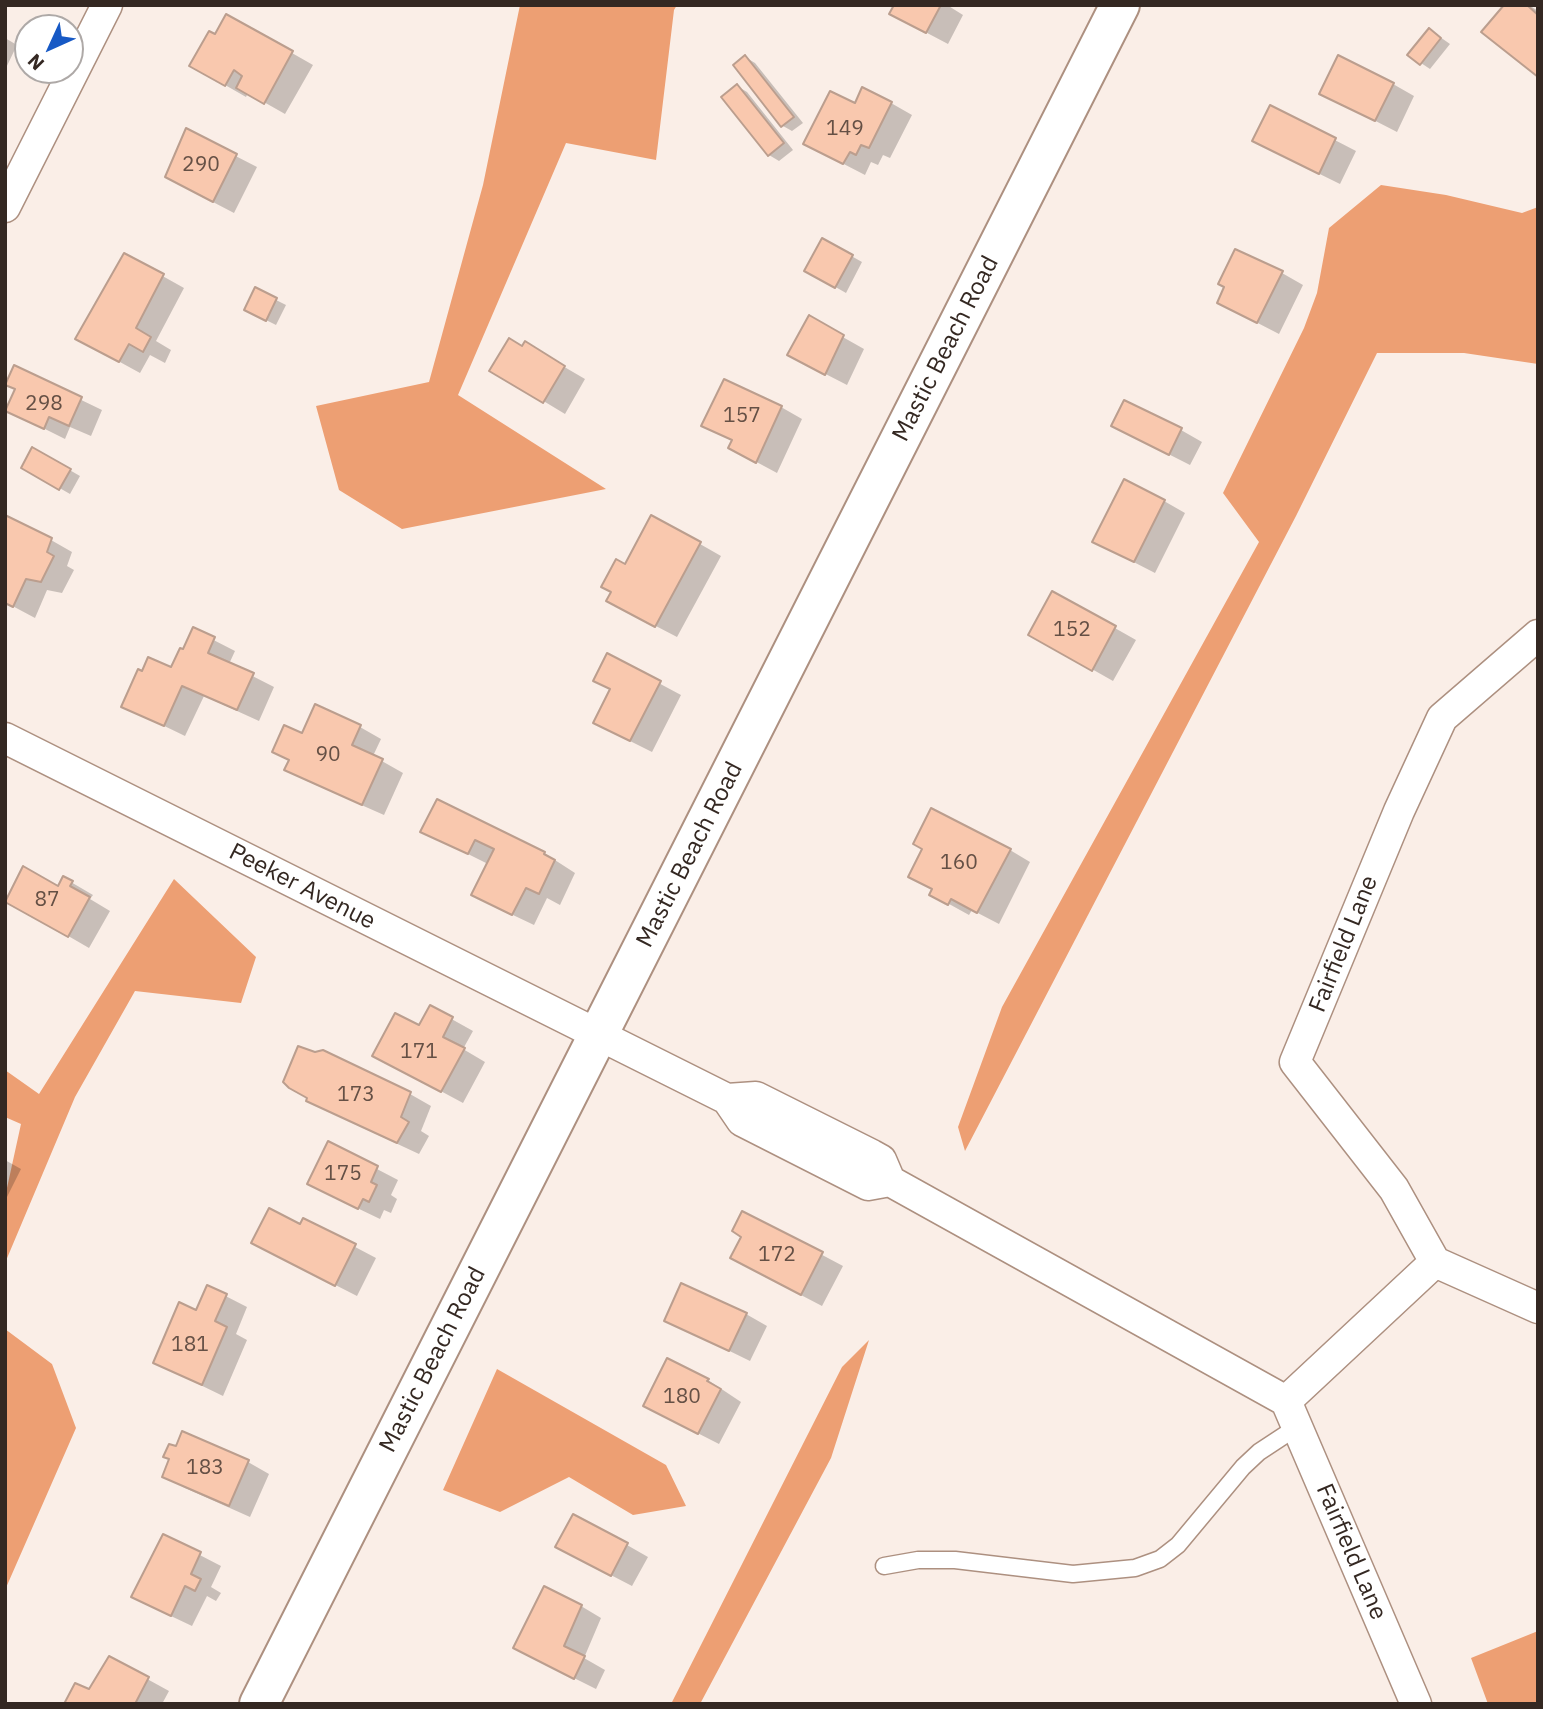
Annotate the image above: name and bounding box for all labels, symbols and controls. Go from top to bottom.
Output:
north arrow [14,14,84,84]
text: N [22,49,49,76]
house number: 149 [826,116,864,142]
house number: 290 [182,152,220,178]
street label: Mastic Beach Road [887,251,1005,447]
house number: 298 [25,391,63,417]
house number: 157 [723,403,761,429]
house number: 152 [1053,617,1091,643]
house number: 90 [315,742,341,768]
street label: Mastic Beach Road [631,757,749,953]
street label: Peeker Avenue [224,838,380,936]
house number: 160 [940,850,978,876]
street label: Fairfield Lane [1304,872,1384,1016]
house number: 87 [34,887,60,913]
house number: 171 [400,1039,438,1065]
house number: 173 [337,1082,375,1108]
house number: 175 [324,1161,362,1187]
house number: 172 [758,1242,796,1268]
street label: Mastic Beach Road [374,1262,492,1458]
house number: 181 [171,1332,209,1358]
house number: 180 [663,1384,701,1410]
house number: 183 [186,1455,224,1481]
street label: Fairfield Lane [1309,1480,1393,1624]

